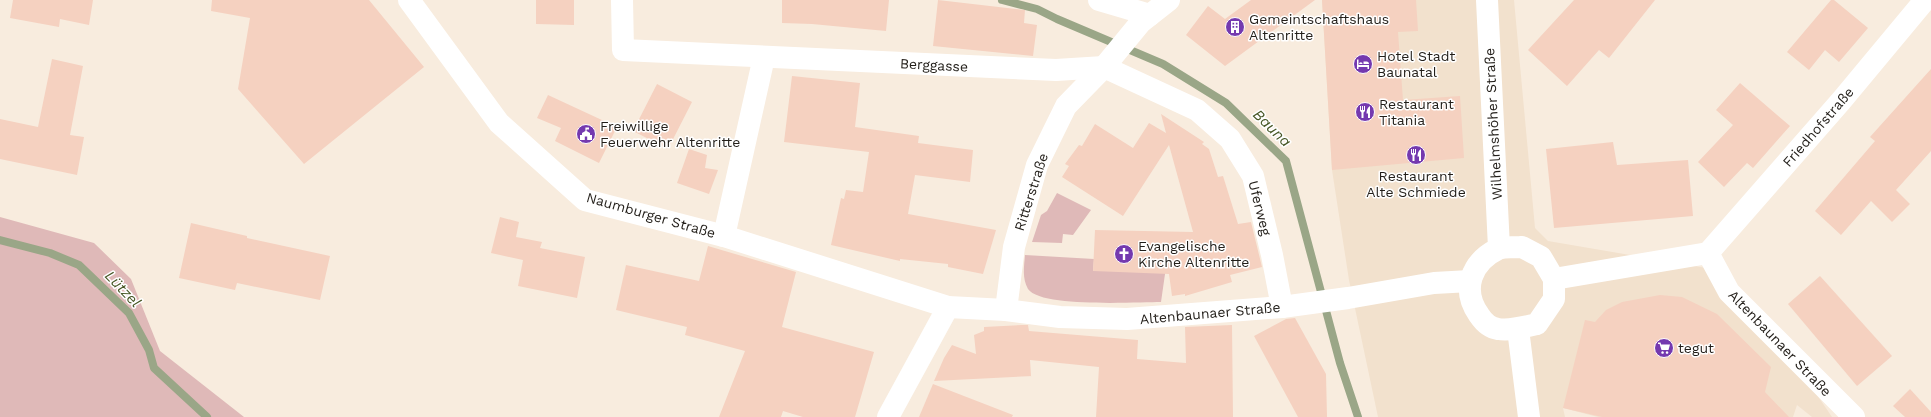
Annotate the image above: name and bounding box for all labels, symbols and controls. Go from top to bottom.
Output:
place label: Gemeintschaftshaus Altenritte [1249,11,1389,43]
building icon: Gemeintschaftshaus Altenritte [1224,16,1246,38]
place label: Hotel Stadt Baunatal [1377,48,1455,80]
street label: Wilhelmshöher Straße [1481,48,1505,200]
hotel icon: Hotel Stadt Baunatal [1352,53,1374,75]
street label: Berggasse [900,55,968,75]
street label: Friedhofstraße [1779,84,1857,170]
place label: Restaurant Titania [1379,96,1454,128]
restaurant icon: Restaurant Titania [1354,101,1376,123]
water label: Bauna [1249,106,1295,150]
place label: Freiwillige Feuerwehr Altenritte [600,118,740,150]
public building icon: Freiwillige Feuerwehr Altenritte [575,123,597,145]
restaurant icon: Restaurant Alte Schmiede [1405,144,1427,166]
street label: Ritterstraße [1011,151,1051,233]
place label: Restaurant Alte Schmiede [1366,168,1466,200]
street label: Uferweg [1245,179,1275,238]
street label: Naumburger Straße [585,189,717,241]
place label: Evangelische Kirche Altenritte [1138,238,1249,270]
church icon: Evangelische Kirche Altenritte [1113,243,1135,265]
water label: Lützel [101,267,145,311]
street label: Altenbaunaer Straße [1725,287,1835,399]
street label: Altenbaunaer Straße [1139,299,1281,327]
supermarket icon: tegut [1653,337,1675,359]
place label: tegut [1678,340,1714,356]

